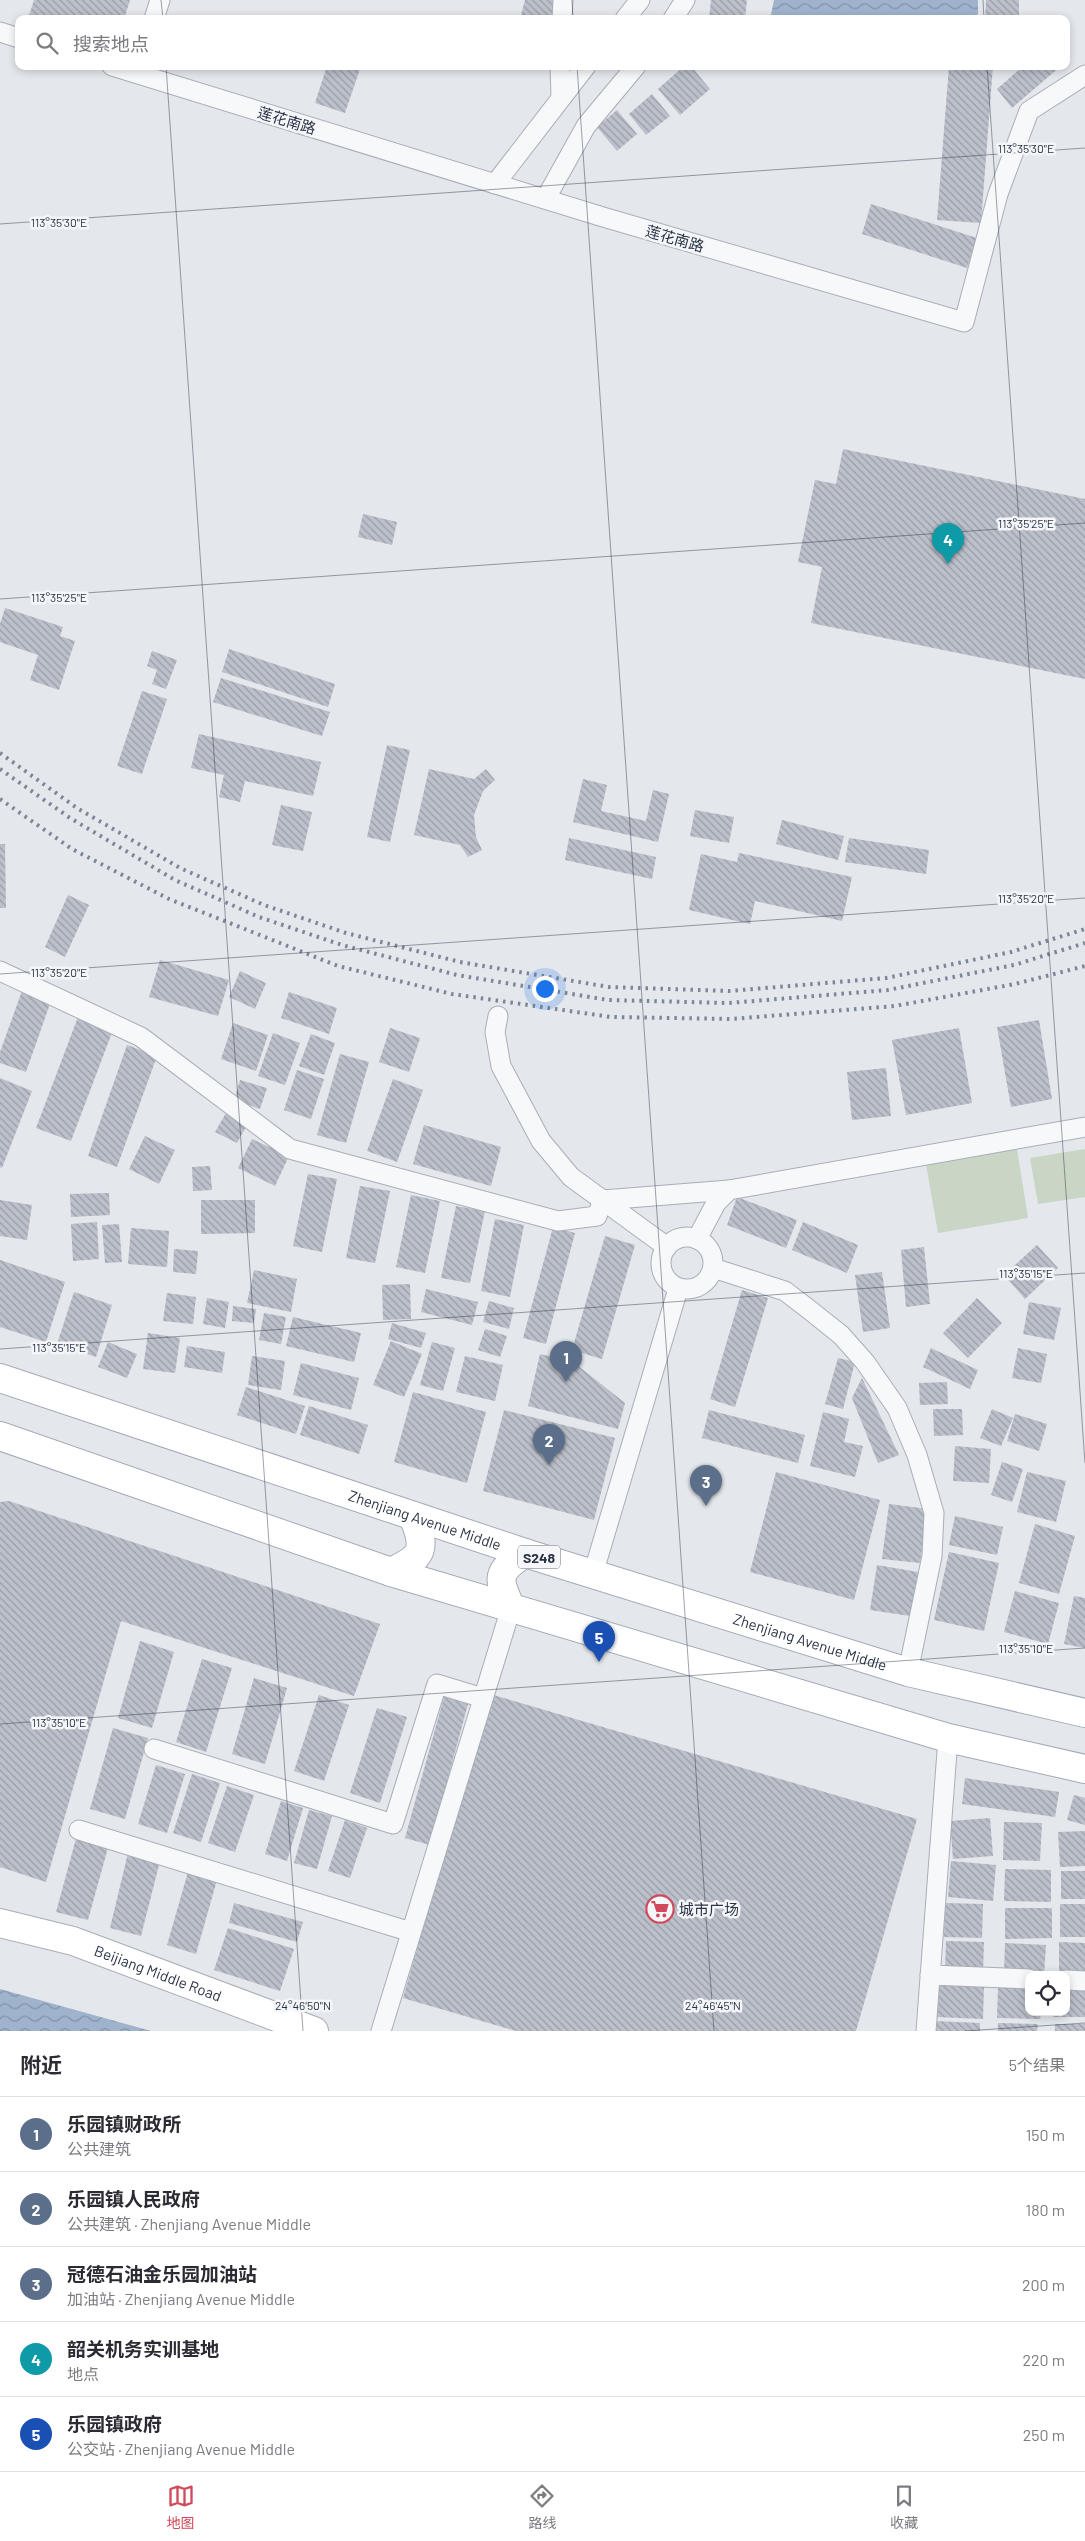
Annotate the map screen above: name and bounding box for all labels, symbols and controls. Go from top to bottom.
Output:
search box [15,15,1070,70]
icon: search [33,29,61,57]
text: 搜索地点 [73,32,149,55]
street label: 莲花南路 [256,103,318,137]
text: 113°35'30"E [998,141,1054,155]
text: 113°35'30"E [31,215,87,229]
street label: 莲花南路 [644,221,706,255]
text: 113°35'25"E [998,516,1054,530]
pin: 4 [932,523,964,564]
text: 113°35'25"E [31,590,87,604]
text: 113°35'20"E [998,891,1054,905]
text: 113°35'20"E [31,965,87,979]
your location [532,976,558,1002]
text: 113°35'15"E [999,1266,1053,1280]
text: 113°35'15"E [32,1340,86,1354]
pin: 1 [550,1341,582,1382]
pin: 2 [533,1424,565,1465]
pin: 3 [690,1465,722,1506]
street label: Zhenjiang Avenue Middle [346,1486,504,1553]
road number: S248 [518,1545,560,1568]
street label: Zhenjiang Avenue Middle [731,1609,889,1674]
pin: 5 [583,1621,615,1662]
text: 113°35'10"E [999,1641,1053,1655]
text: 113°35'10"E [32,1715,86,1729]
supermarket icon: 城市广场 [645,1894,675,1924]
place label: 城市广场 [679,1900,739,1918]
street label: Beijiang Middle Road [92,1941,224,2005]
map controls [1025,1971,1070,2016]
button: locate [1025,1971,1070,2016]
text: 24°46'50"N [275,1998,331,2012]
text: 24°46'45"N [685,1998,741,2012]
text: 附近 [20,2052,62,2077]
text: 5个结果 [1009,2055,1065,2074]
text: 乐园镇财政所 [67,2112,181,2135]
text: 1 [33,2125,39,2144]
text: 150 m [1026,2125,1065,2144]
text: 公共建筑 [67,2139,131,2158]
text: 乐园镇人民政府 [67,2187,200,2210]
text: 2 [32,2200,40,2219]
text: 180 m [1026,2200,1065,2219]
text: 公共建筑 · Zhenjiang Avenue Middle [67,2214,311,2233]
text: 冠德石油金乐园加油站 [67,2262,257,2285]
text: 3 [32,2275,40,2294]
text: 200 m [1022,2275,1065,2294]
text: 加油站 · Zhenjiang Avenue Middle [67,2289,295,2308]
text: 韶关机务实训基地 [67,2337,219,2360]
text: 4 [31,2350,41,2369]
text: 220 m [1022,2350,1065,2369]
text: 地点 [67,2364,99,2383]
text: 乐园镇政府 [67,2412,162,2435]
text: 5 [32,2425,40,2444]
text: 250 m [1023,2425,1065,2444]
text: 公交站 · Zhenjiang Avenue Middle [67,2439,295,2458]
tab: 地图 [167,2482,195,2532]
tab: 路线 [528,2482,556,2532]
tab: 收藏 [890,2482,918,2532]

